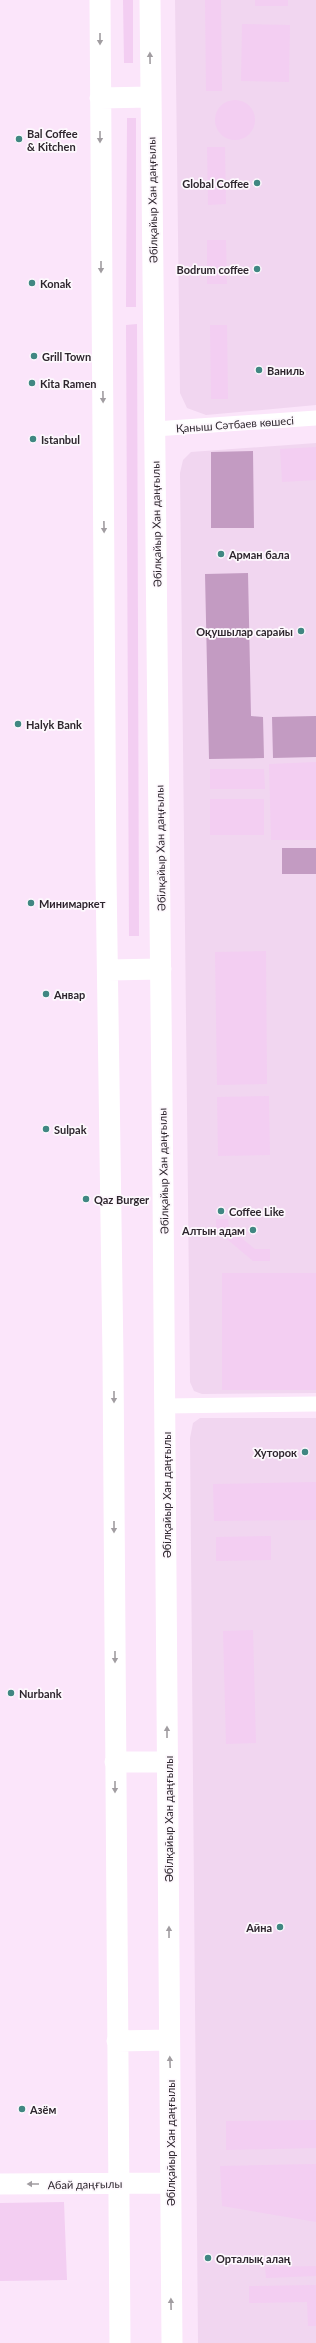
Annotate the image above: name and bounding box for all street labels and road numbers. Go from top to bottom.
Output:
street label: Әбілқайыр Хан даңғылы [144,137,160,263]
street label: Қаныш Сәтбаев көшесі [176,413,295,435]
street label: Әбілқайыр Хан даңғылы [148,461,164,587]
street label: Әбілқайыр Хан даңғылы [152,785,168,911]
street label: Әбілқайыр Хан даңғылы [155,1108,171,1234]
street label: Әбілқайыр Хан даңғылы [160,1432,173,1558]
street label: Әбілқайыр Хан даңғылы [162,1756,175,1882]
street label: Әбілқайыр Хан даңғылы [164,2080,177,2206]
street label: Абай даңғылы [48,2177,122,2191]

